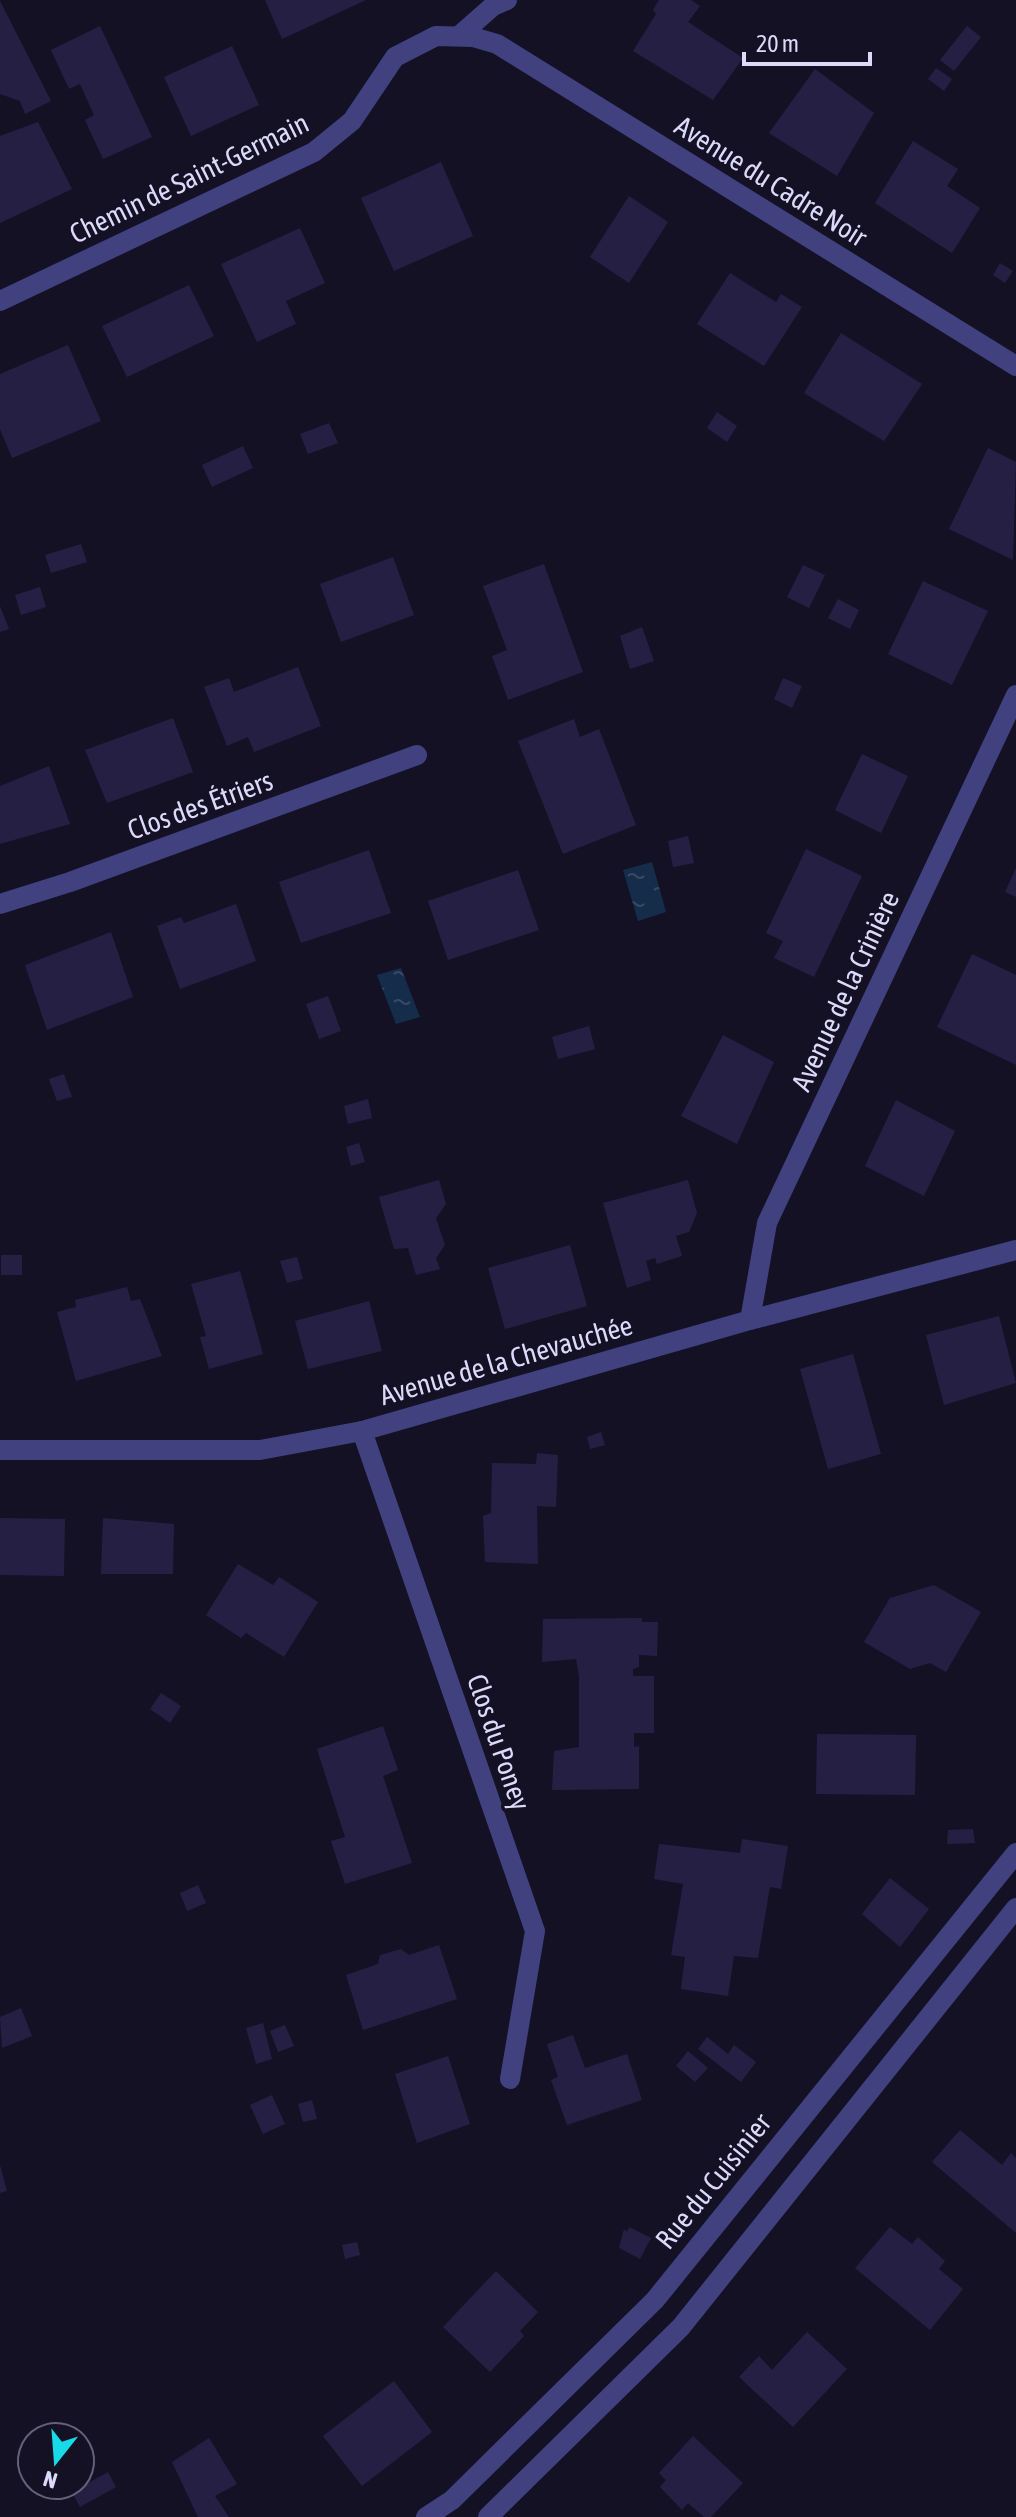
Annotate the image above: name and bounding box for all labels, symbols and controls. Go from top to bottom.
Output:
scale bar [744,16,870,66]
text: 20 m [756,30,799,57]
street label: Chemin de Saint-Germain [64,106,314,250]
street label: Avenue du Cadre Noir [669,109,873,253]
street label: Clos des Étriers [123,764,277,846]
street label: Avenue de la Crinière [785,886,905,1096]
street label: Avenue de la Chevauchée [376,1309,636,1411]
street label: Clos du Poney [461,1670,537,1814]
street label: Rue du Cuisinier [649,2106,778,2255]
north arrow [16,2421,96,2501]
text: N [40,2466,60,2494]

